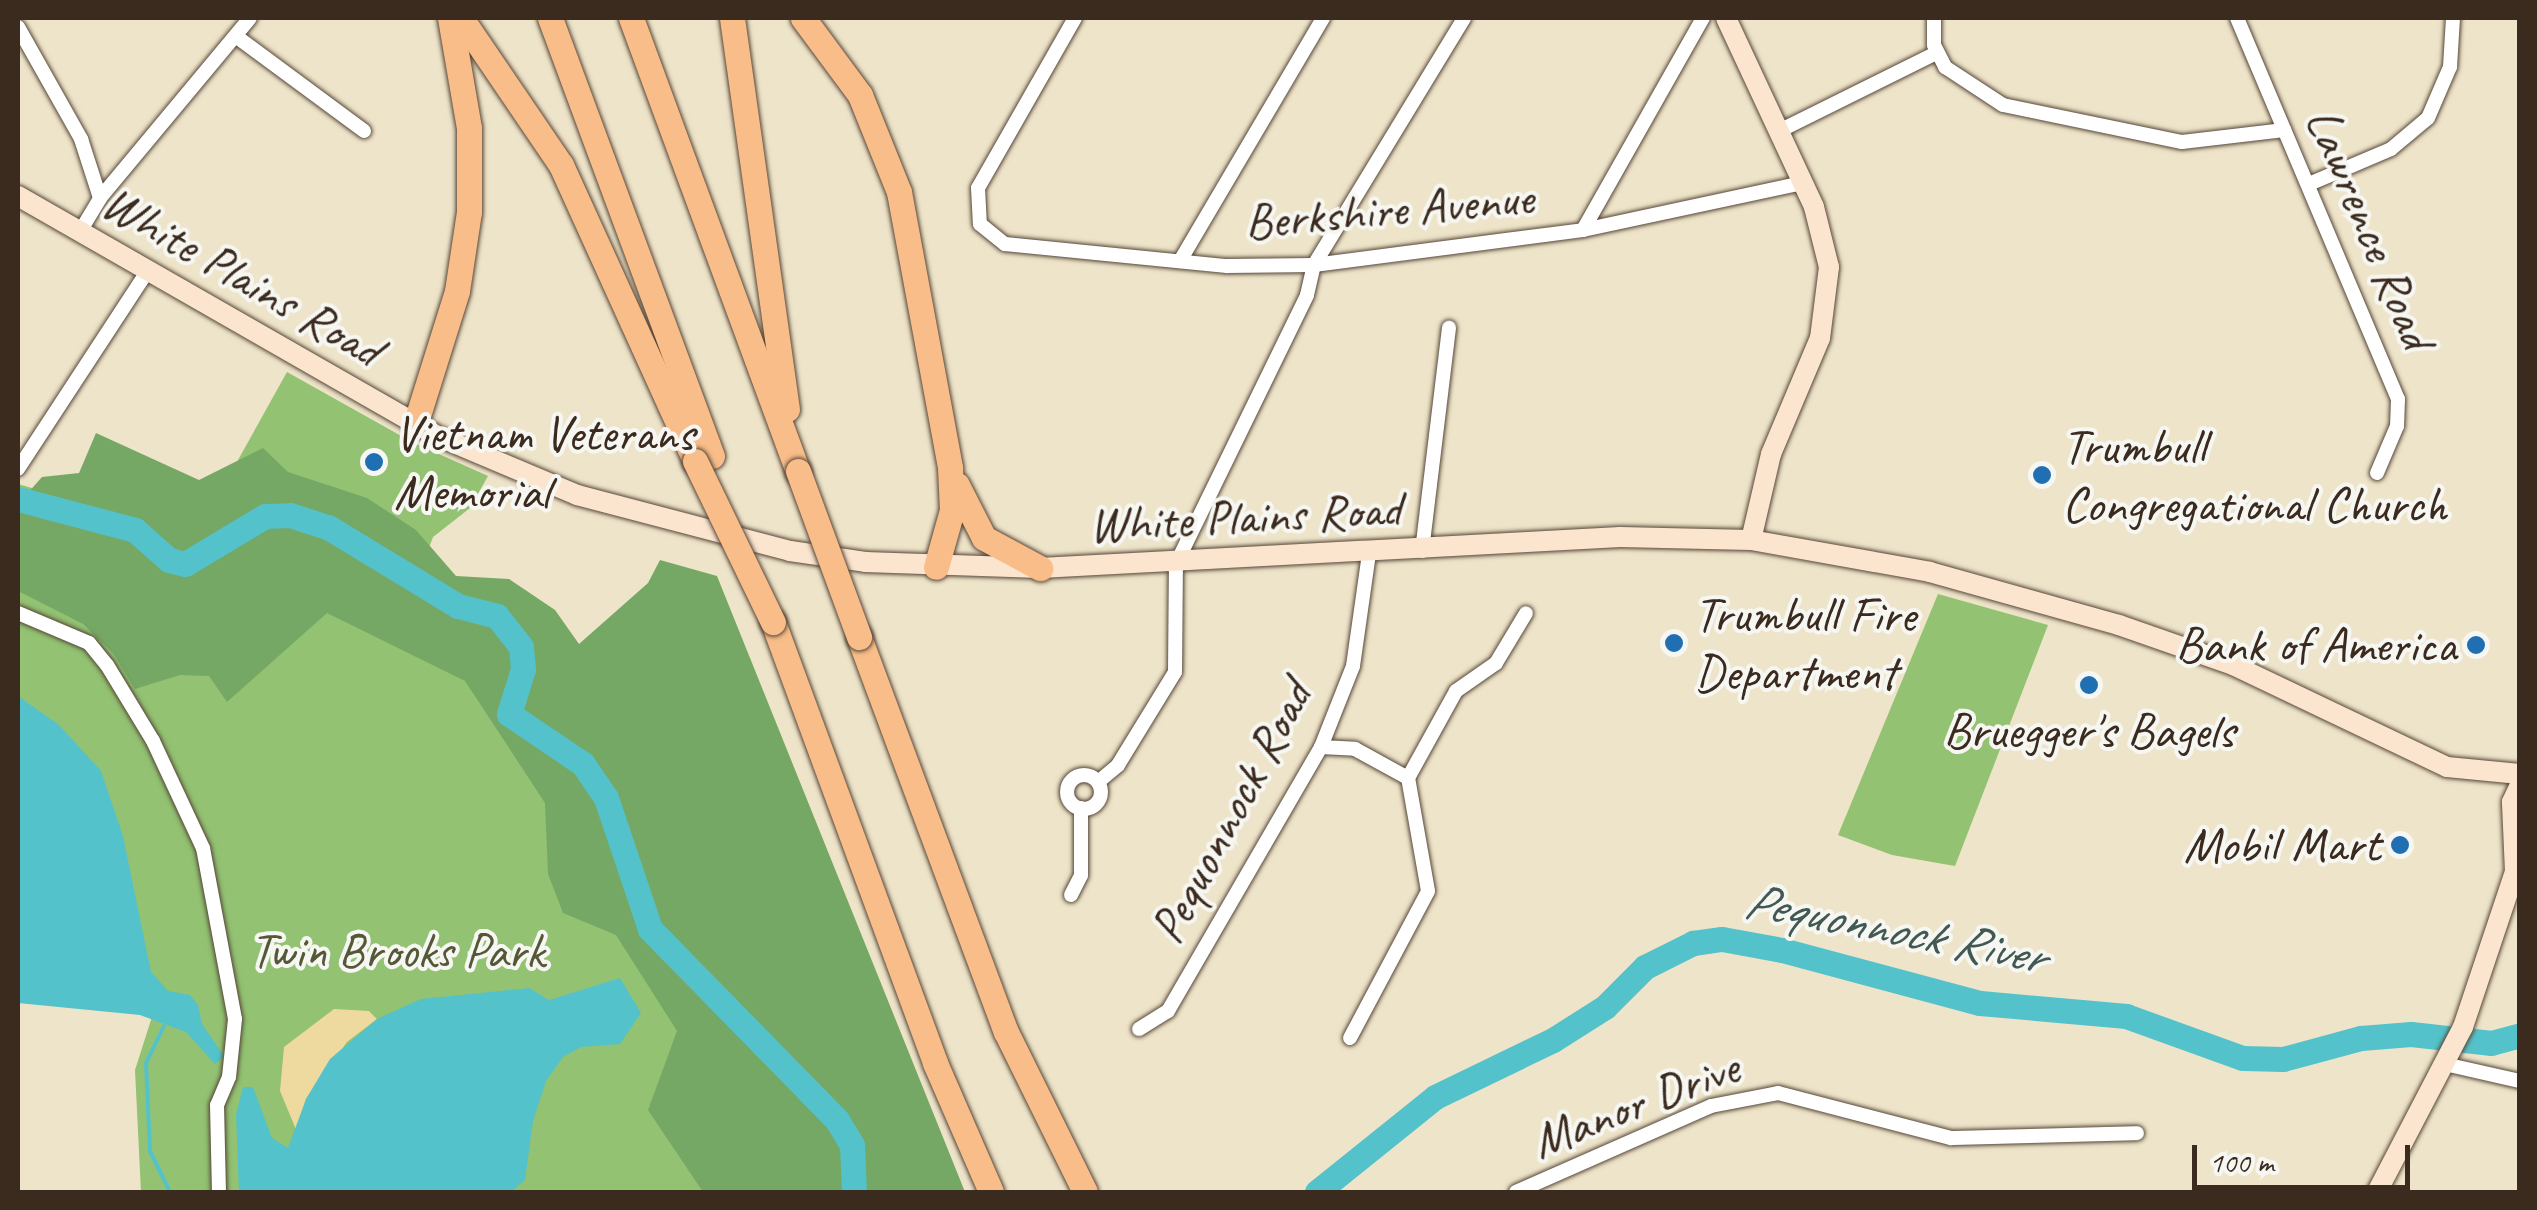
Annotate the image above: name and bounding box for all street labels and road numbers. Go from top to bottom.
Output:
street label: Lawrence Road [2293,99,2447,357]
street label: Berkshire Avenue [1242,168,1536,252]
street label: White Plains Road [91,172,393,380]
street label: White Plains Road [1087,479,1403,555]
street label: Pequonnock Road [1137,671,1325,953]
street label: Manor Drive [1523,1037,1747,1171]

